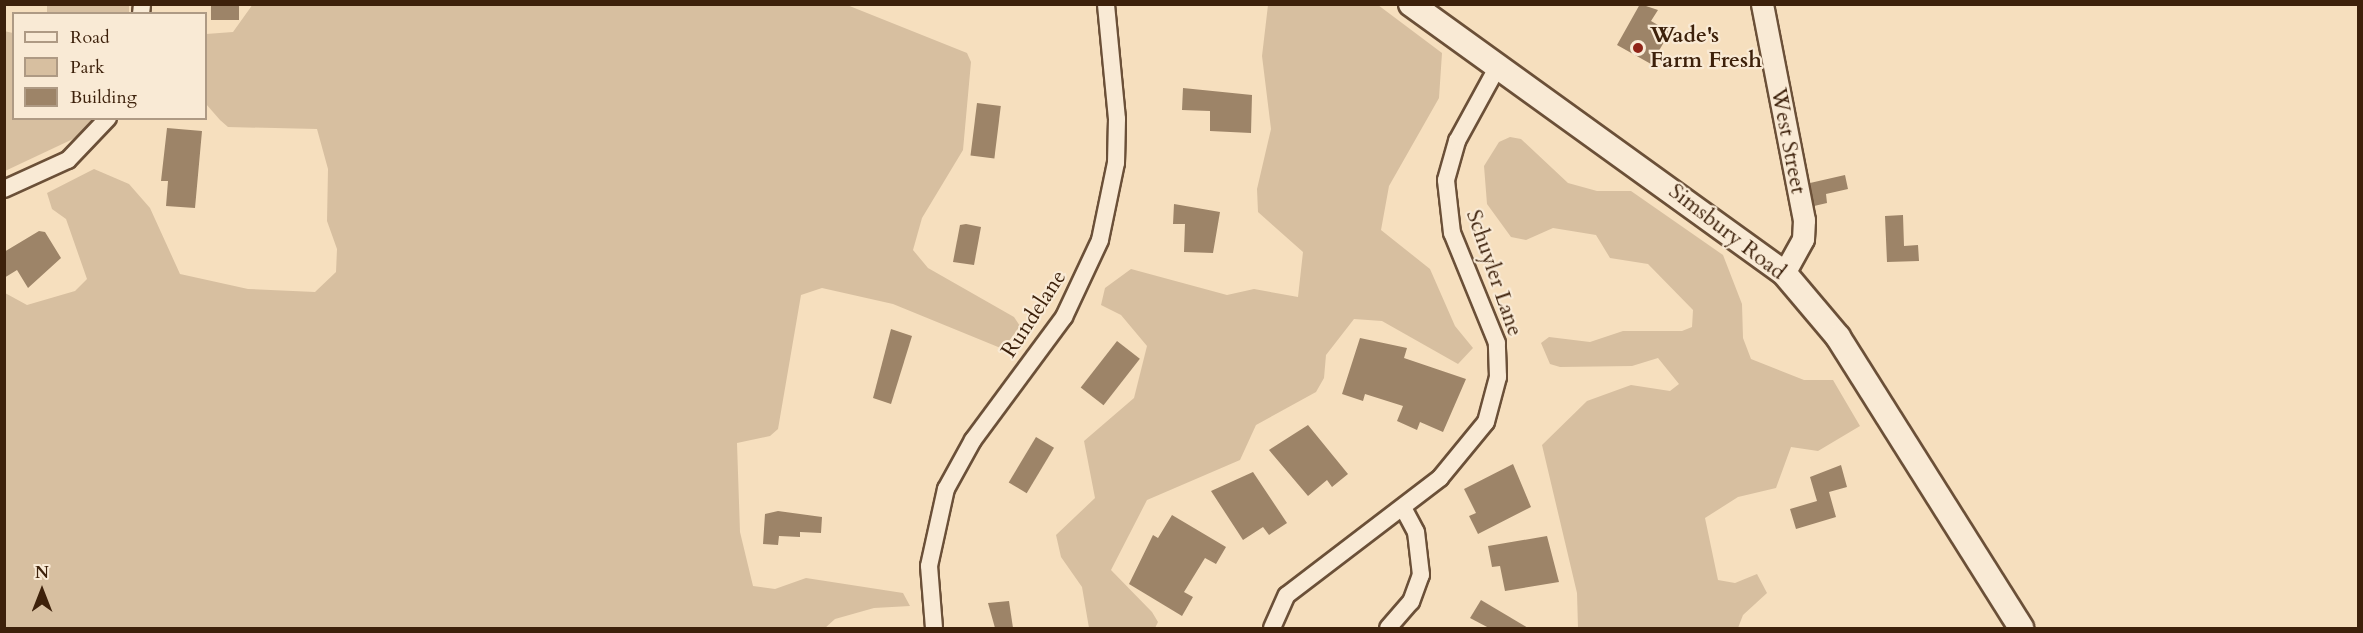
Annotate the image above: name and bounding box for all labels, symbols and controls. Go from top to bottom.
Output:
legend [12,12,207,120]
place label: Wade's Farm Fresh [1650,22,1762,74]
text: Road [70,25,110,50]
marker: Wade's Farm Fresh [1631,41,1645,55]
text: Park [70,55,105,80]
text: Building [70,85,137,110]
street label: West Street [1765,86,1811,196]
street label: Simsbury Road [1663,178,1791,286]
street label: Schuyler Lane [1460,206,1528,340]
street label: Rundelane [996,265,1072,363]
north arrow [12,561,72,621]
text: N [35,562,49,584]

